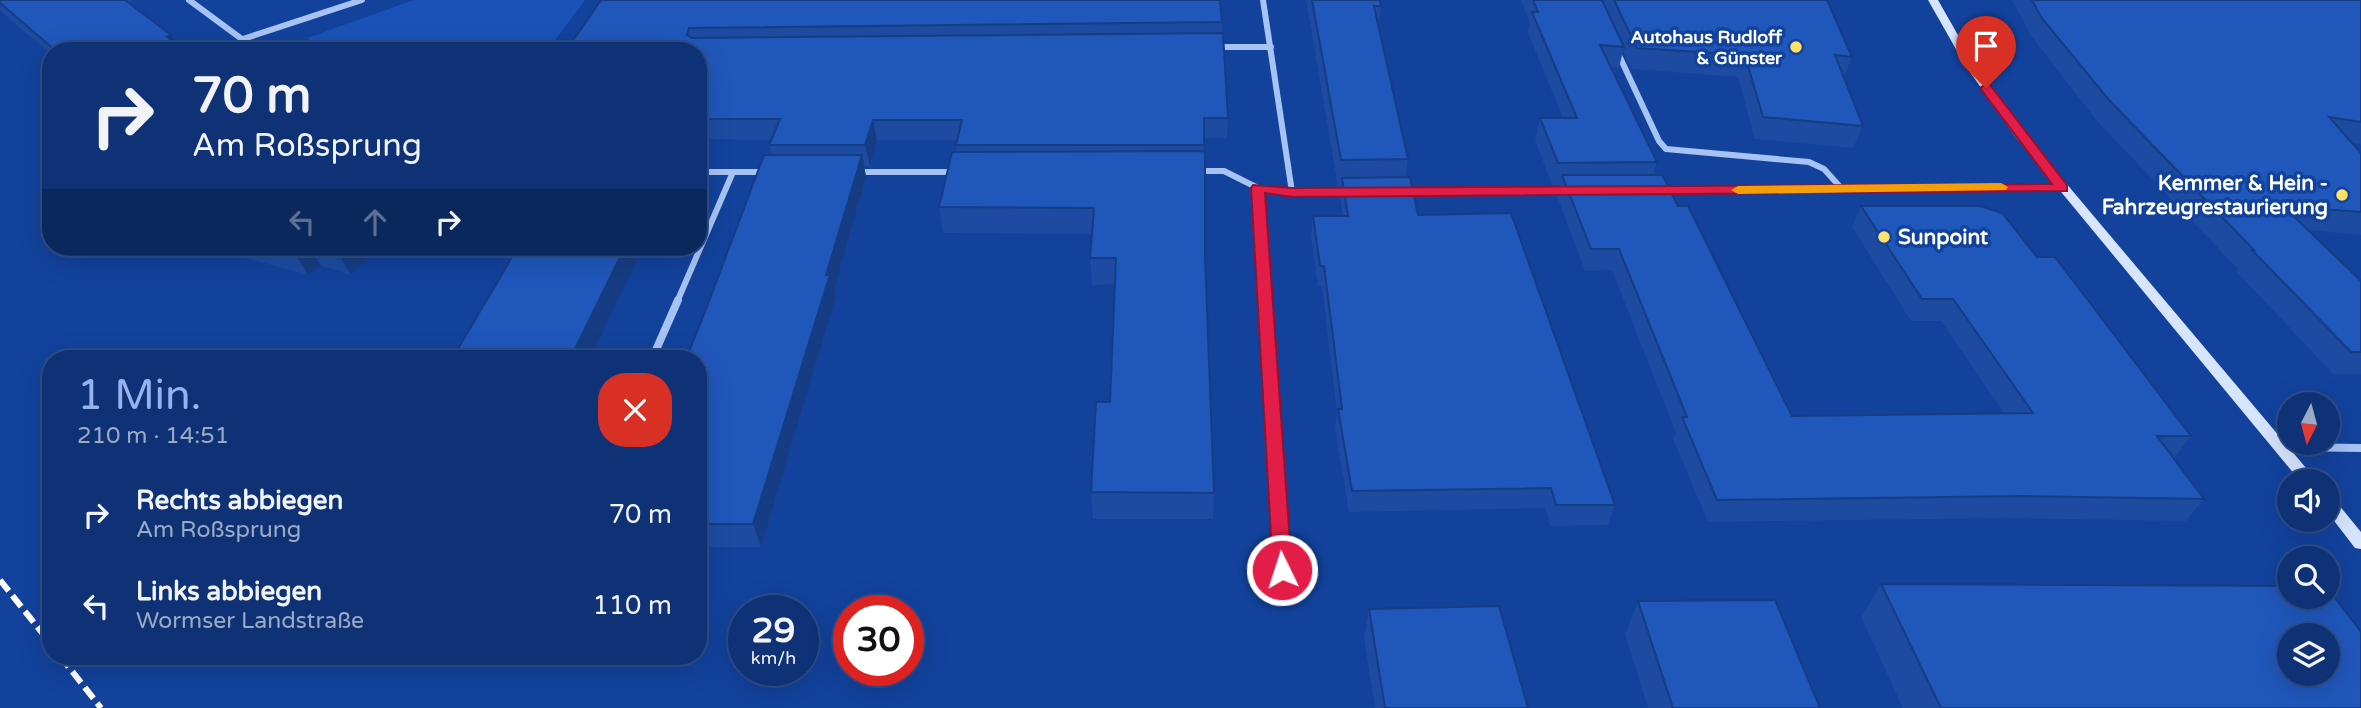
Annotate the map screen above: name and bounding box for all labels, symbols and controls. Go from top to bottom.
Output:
pin [1956,16,2016,88]
place label: Autohaus Rudloff & Günster [1630,26,1783,69]
icon: arrive [1967,27,2005,65]
marker: Autohaus Rudloff & Günster [1788,39,1804,55]
text: 70 m [192,67,311,126]
icon: right [77,70,168,161]
text: Am Roßsprung [192,127,422,165]
place label: Kemmer & Hein - Fahrzeugrestaurierung [2102,171,2328,220]
marker: Kemmer & Hein - Fahrzeugrestaurierung [2334,187,2350,203]
icon: left [283,203,321,241]
icon: ahead [356,203,394,241]
icon: right [429,203,467,241]
place label: Sunpoint [1898,225,1988,250]
marker: Sunpoint [1876,229,1892,245]
text: 1 Min. [77,370,201,421]
button: close [598,373,672,447]
north arrow [2277,392,2340,455]
map controls [2277,392,2340,686]
text: 210 m · 14:51 [77,422,229,450]
button: sound [2277,469,2340,532]
text: Rechts abbiegen [136,485,343,516]
icon: right [77,496,115,534]
text: 70 m [609,499,672,530]
text: Am Roßsprung [136,516,301,544]
position arrow [1245,533,1319,607]
button: search [2277,546,2340,609]
text: Links abbiegen [136,576,322,607]
icon: left [77,587,115,625]
text: 110 m [592,590,672,621]
speed limit sign: 30 [833,595,924,686]
text: Wormser Landstraße [136,607,364,635]
text: 29 [752,610,795,652]
button: layers [2277,623,2340,686]
text: km/h [751,647,796,669]

